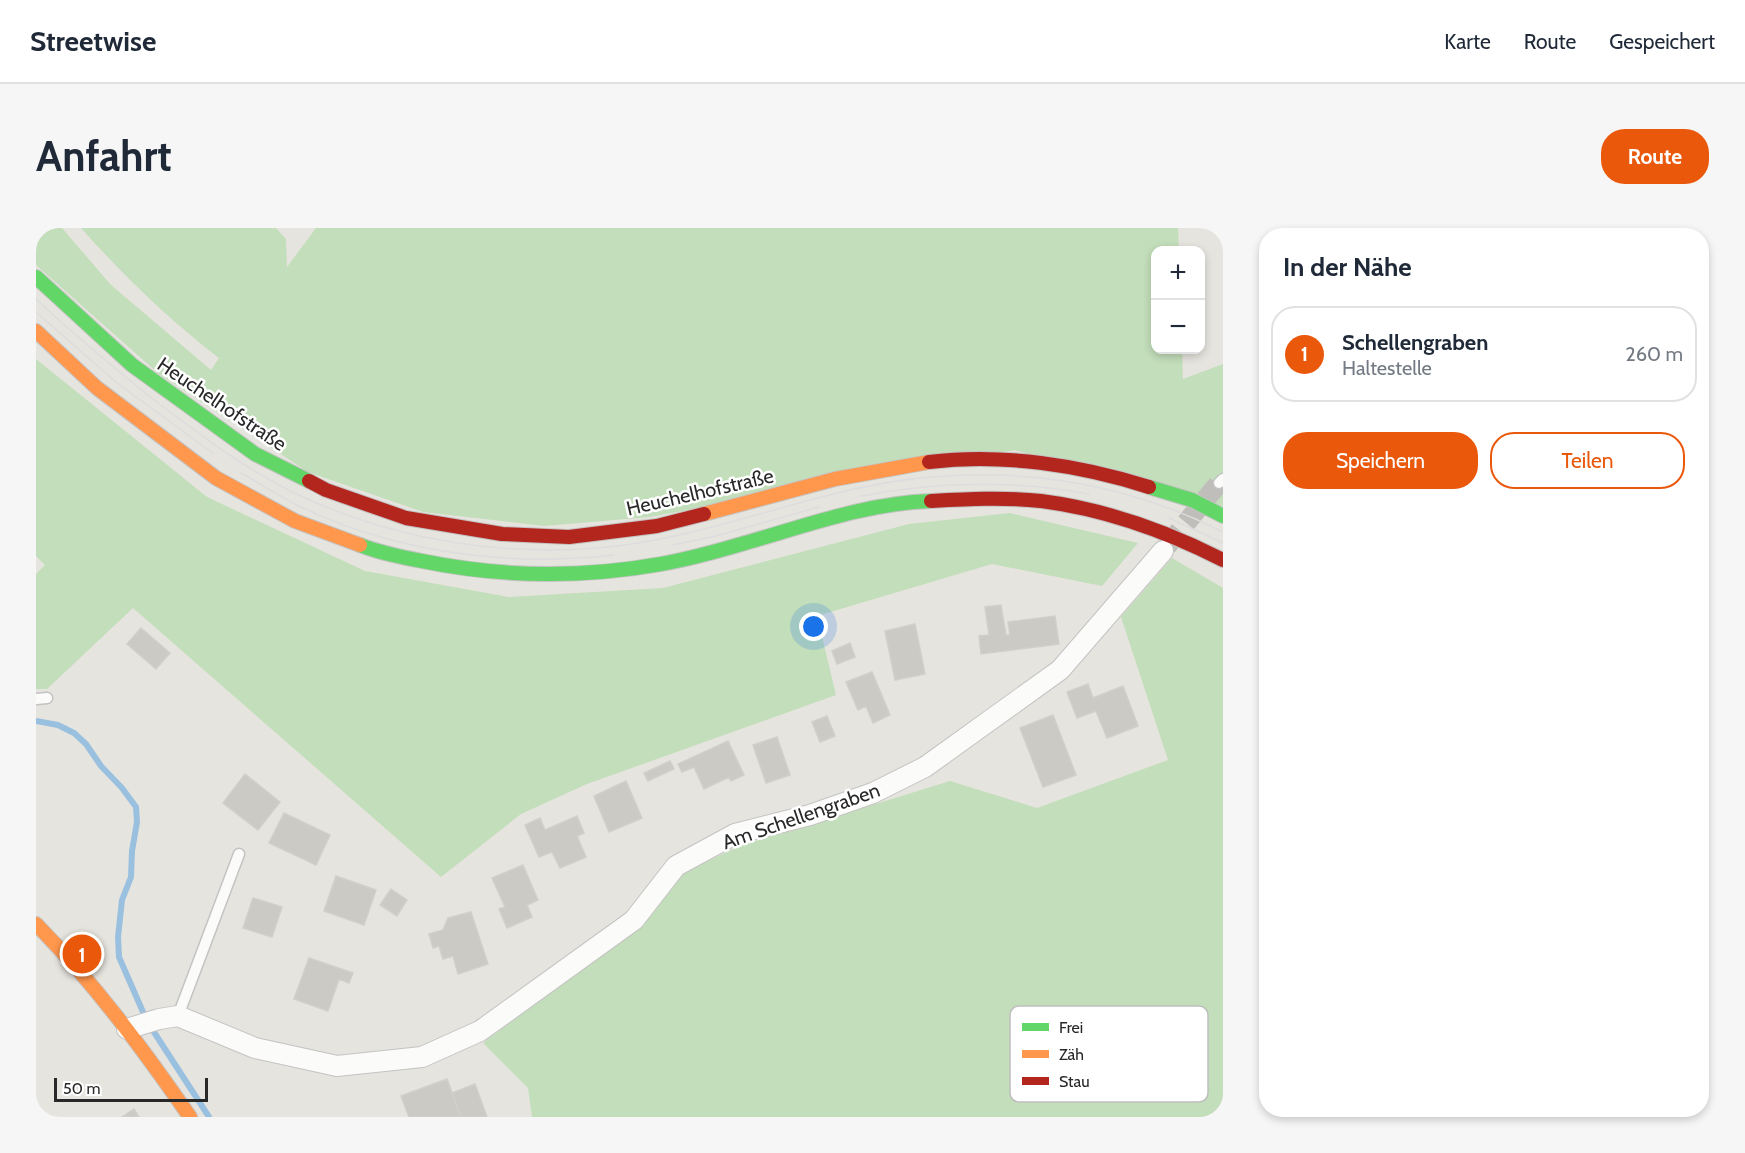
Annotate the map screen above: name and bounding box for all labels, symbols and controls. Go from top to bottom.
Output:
text: Streetwise [30,24,156,58]
text: Karte [1444,29,1491,54]
text: Route [1524,29,1576,54]
text: Gespeichert [1609,29,1715,54]
button: Route [1601,129,1709,184]
text: Anfahrt [36,130,172,182]
map controls [1151,246,1205,354]
button: + [1151,246,1205,300]
text: In der Nähe [1283,251,1412,283]
button: − [1151,300,1205,354]
text: Schellengraben [1342,329,1488,356]
text: 1 [1301,342,1308,366]
text: 260 m [1625,342,1683,366]
street label: Heuchelhofstraße [153,352,291,456]
text: Haltestelle [1342,356,1432,380]
button: Speichern [1283,432,1478,489]
button: Teilen [1490,432,1685,489]
street label: Heuchelhofstraße [624,463,776,521]
your location [799,612,828,641]
street label: Am Schellengraben [719,778,883,854]
pin: 1 [62,932,102,976]
legend [1010,1006,1208,1102]
text: Frei [1059,1018,1083,1037]
text: Zäh [1059,1045,1084,1064]
text: Stau [1059,1072,1090,1091]
scale bar [54,1075,208,1102]
text: 50 m [63,1079,100,1098]

